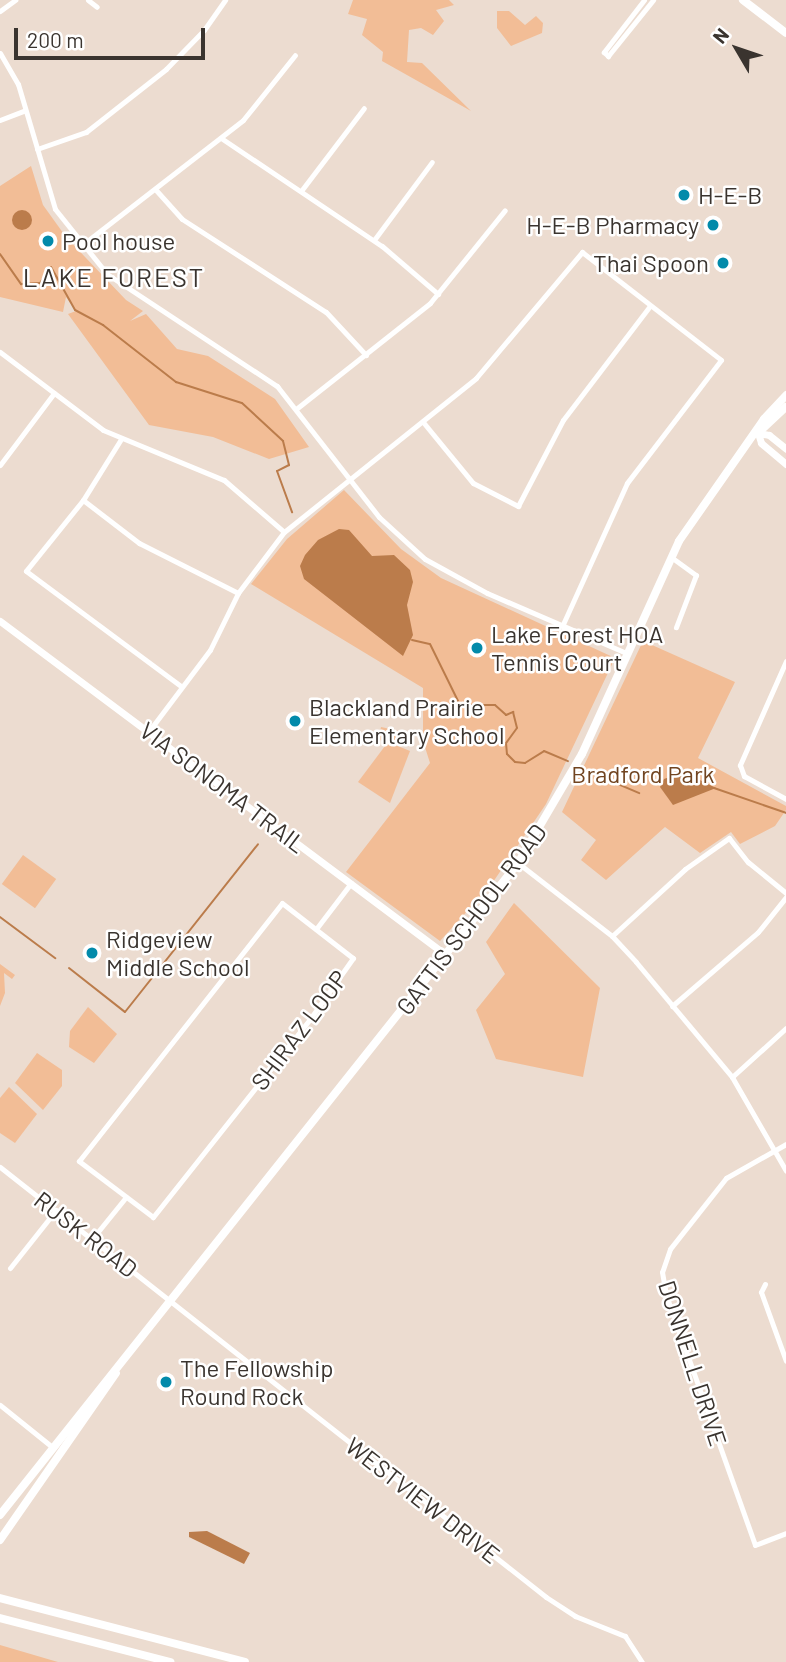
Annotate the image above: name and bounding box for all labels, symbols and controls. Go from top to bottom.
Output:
scale bar [18,14,208,58]
north arrow [702,14,772,84]
text: N [707,23,733,48]
text: 200 m [27,27,84,52]
place label: H-E-B [698,181,762,209]
marker: H-E-B [676,187,692,203]
place label: H-E-B Pharmacy [526,211,699,239]
marker: H-E-B Pharmacy [705,217,721,233]
place label: Pool house [62,227,175,255]
marker: Pool house [40,233,56,249]
place label: Thai Spoon [593,249,709,277]
marker: Thai Spoon [715,255,731,271]
district label: LAKE FOREST [24,261,204,293]
place label: Lake Forest HOA Tennis Court [491,620,663,676]
marker: Lake Forest HOA Tennis Court [469,640,485,656]
place label: Blackland Prairie Elementary School [309,693,504,749]
marker: Blackland Prairie Elementary School [287,713,303,729]
street label: VIA SONOMA TRAIL [134,715,312,859]
park label: Bradford Park [571,760,715,788]
street label: GATTIS SCHOOL ROAD [390,818,552,1020]
place label: Ridgeview Middle School [106,925,250,981]
marker: Ridgeview Middle School [84,945,100,961]
street label: SHIRAZ LOOP [245,965,353,1095]
street label: RUSK ROAD [29,1185,143,1283]
street label: DONNELL DRIVE [653,1277,733,1449]
place label: The Fellowship Round Rock [180,1354,334,1410]
marker: The Fellowship Round Rock [158,1374,174,1390]
street label: WESTVIEW DRIVE [340,1431,506,1569]

